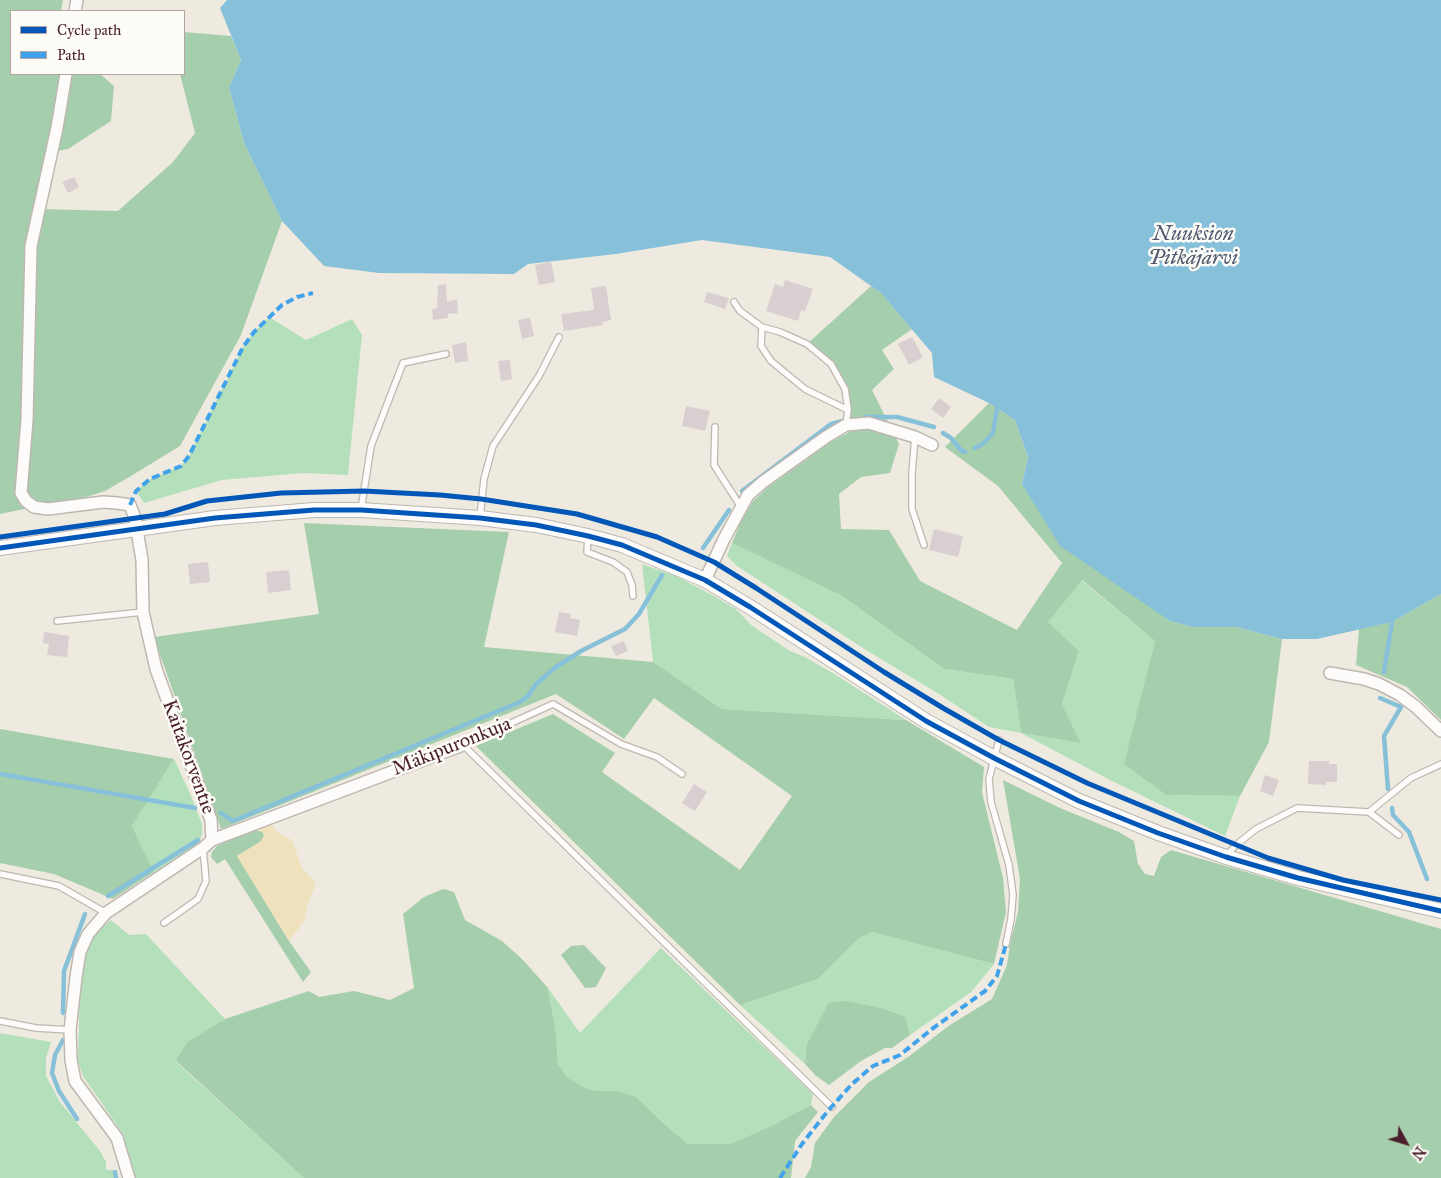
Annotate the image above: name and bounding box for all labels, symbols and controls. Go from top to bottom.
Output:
legend [10,10,185,75]
text: Cycle path [57,21,121,39]
text: Path [57,46,85,64]
water label: Nuuksion Pitkäjärvi [1148,222,1238,272]
street label: Kaitakorventie [156,697,220,817]
street label: Mäkipuronkuja [389,712,515,782]
north arrow [1381,1118,1431,1168]
text: N [1408,1143,1428,1163]

